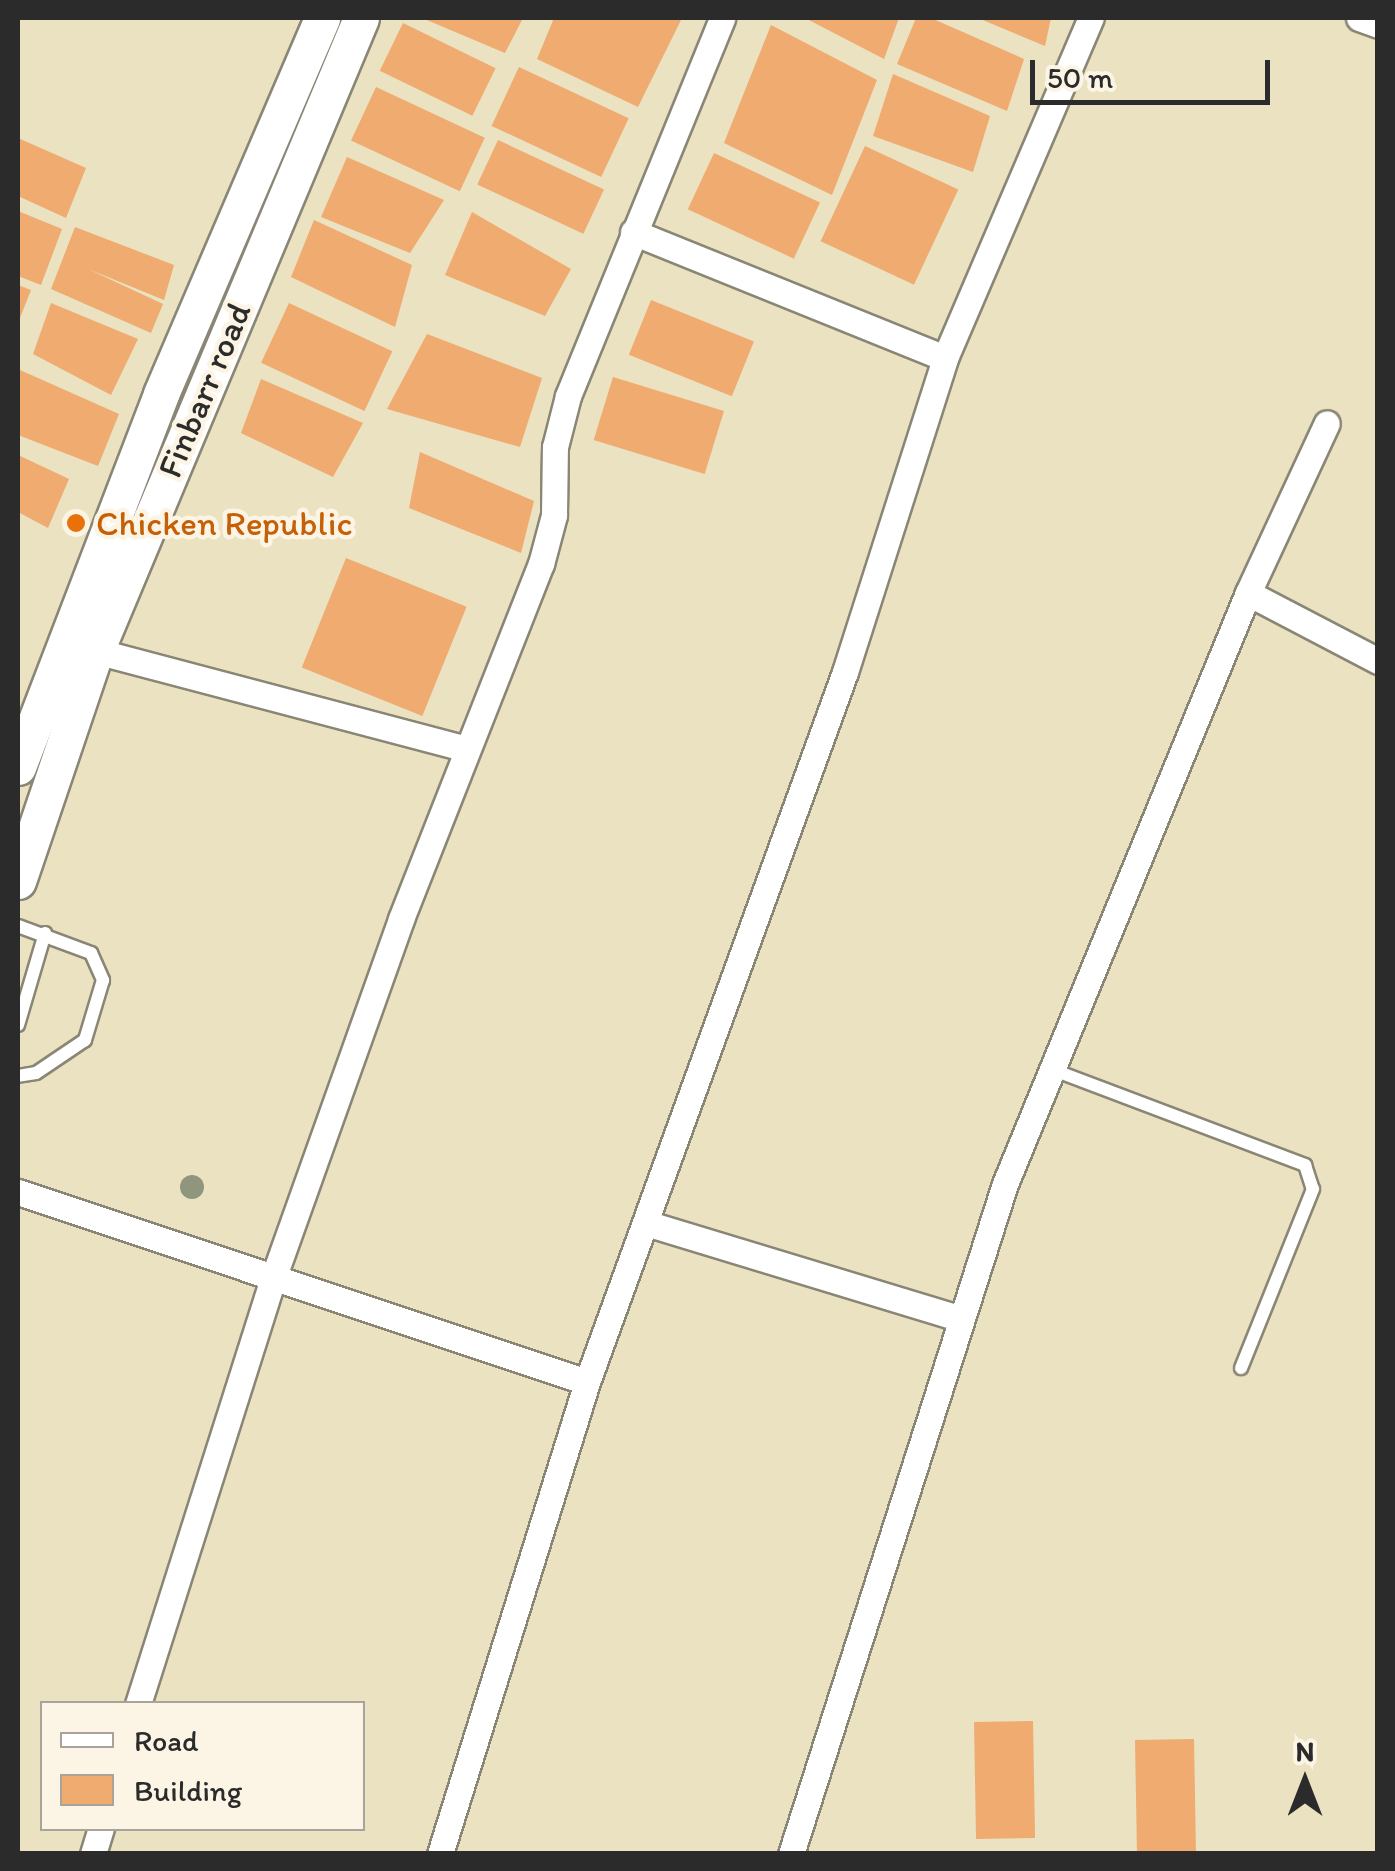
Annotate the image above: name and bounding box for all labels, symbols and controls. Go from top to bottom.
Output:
scale bar [1035,40,1275,102]
text: 50 m [1047,59,1113,96]
street label: Finbarr road [148,296,260,484]
place label: Chicken Republic [96,502,353,544]
marker: Chicken Republic [65,512,87,534]
legend [40,1701,365,1831]
text: Road [134,1722,199,1759]
north arrow [1255,1731,1355,1831]
text: N [1296,1734,1314,1768]
text: Building [134,1772,242,1809]

